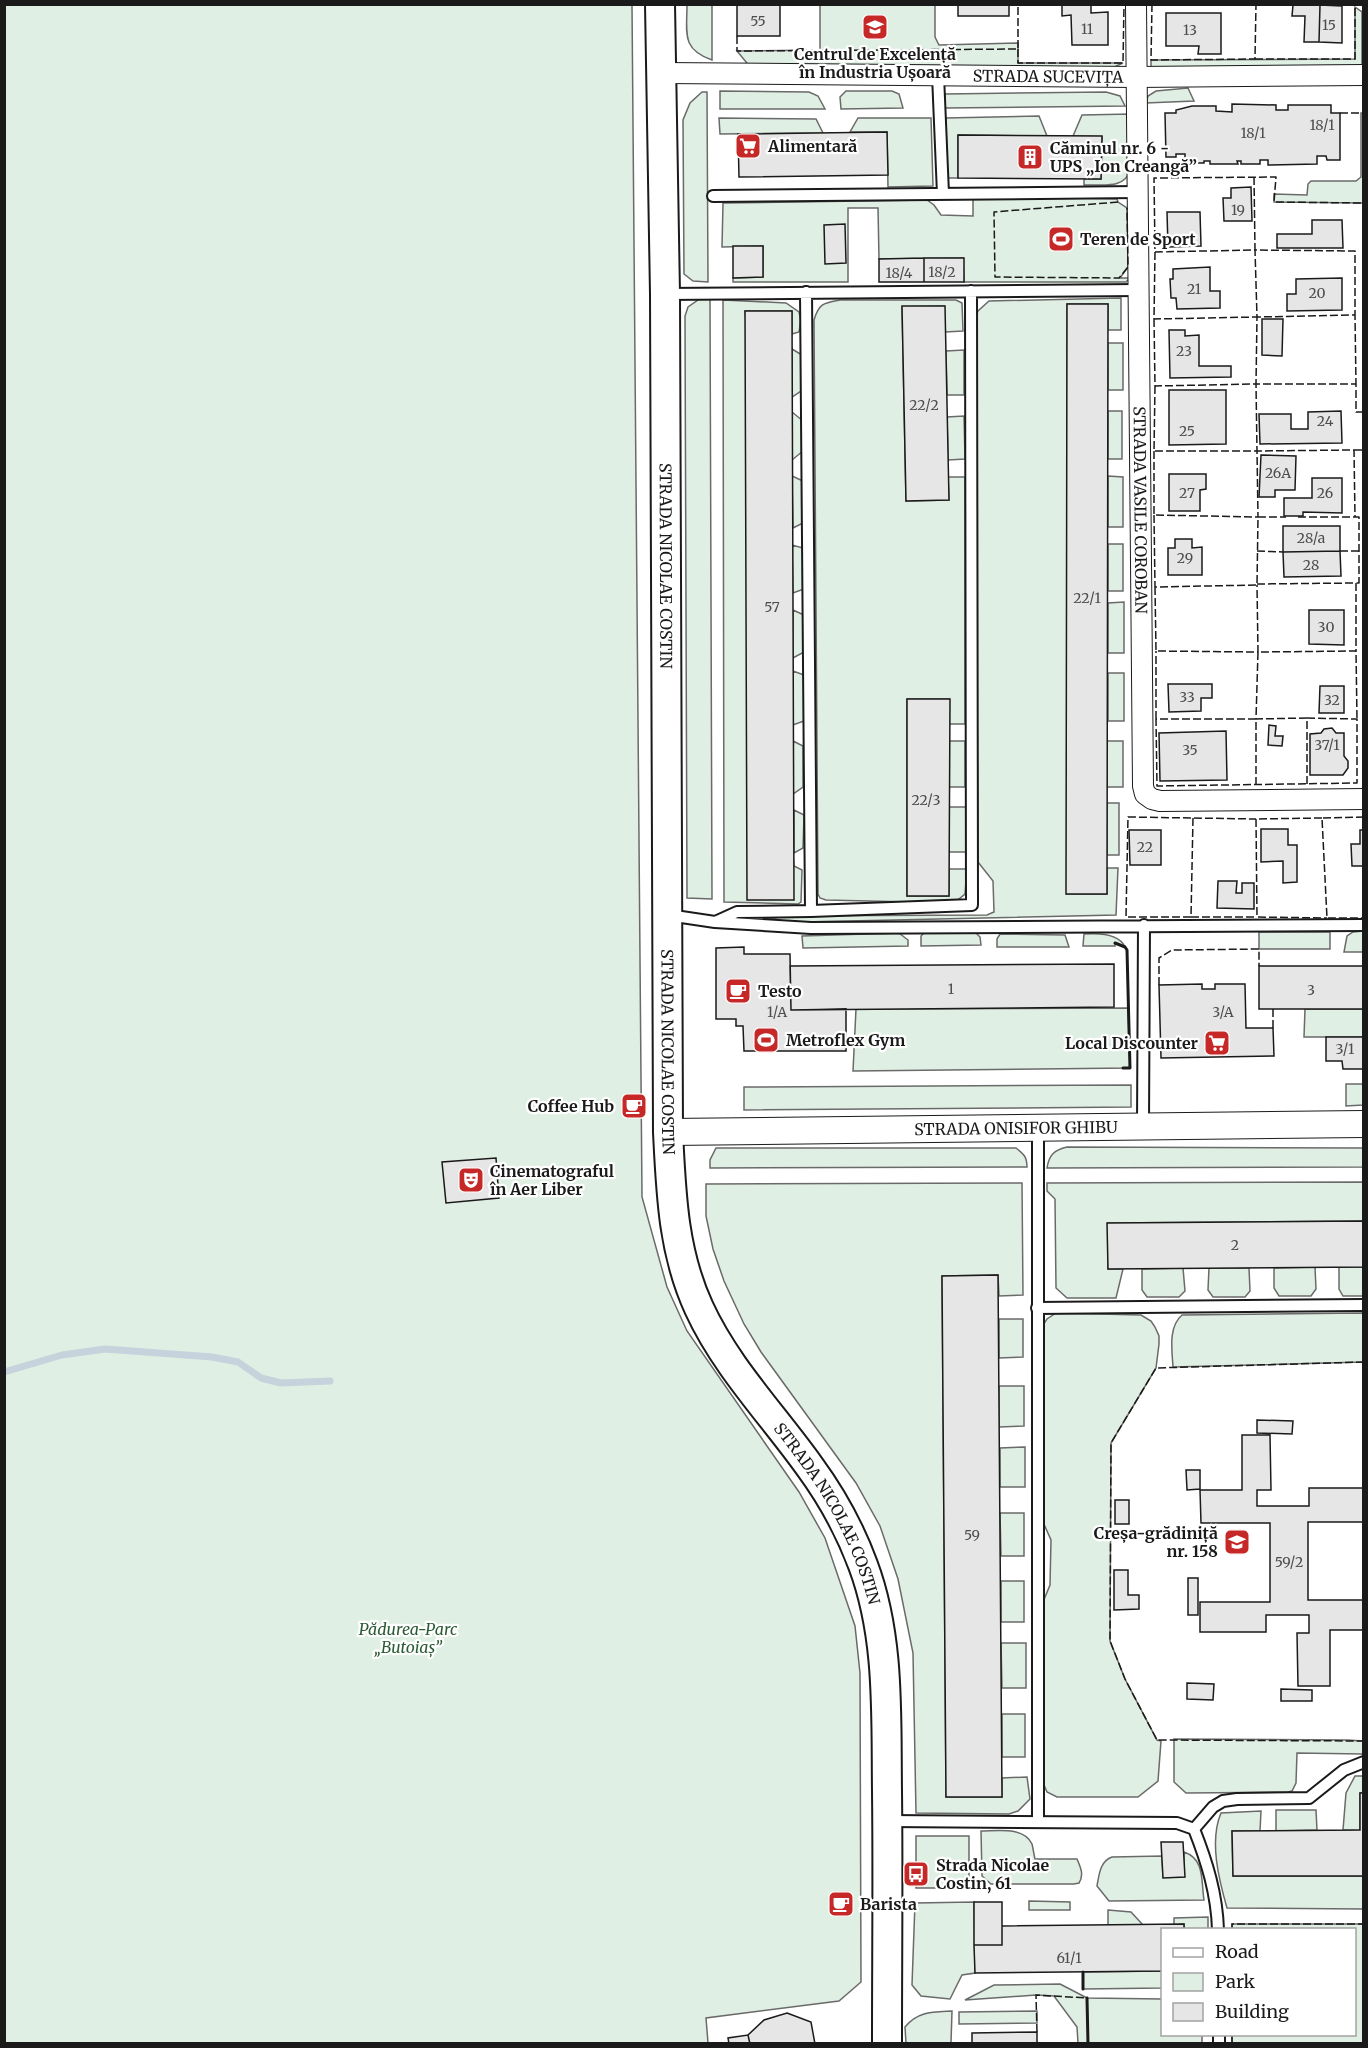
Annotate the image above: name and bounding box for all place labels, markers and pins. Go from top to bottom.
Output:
school or university icon: Centrul de Excelență în Industria Ușoară [860,12,890,42]
place label: Centrul de Excelență în Industria Ușoară [794,44,956,82]
supermarket icon: Alimentară [733,131,763,161]
place label: Alimentară [767,136,857,156]
place label: Căminul nr. 6 - UPS „Ion Creangă” [1050,138,1197,176]
building icon: Căminul nr. 6 - UPS „Ion Creangă” [1015,142,1045,172]
sports icon: Teren de Sport [1046,224,1076,254]
place label: Teren de Sport [1080,229,1196,249]
cafe icon: Testo [723,976,753,1006]
place label: Testo [758,981,802,1001]
sports icon: Metroflex Gym [751,1025,781,1055]
supermarket icon: Local Discounter [1202,1028,1232,1058]
place label: Metroflex Gym [786,1030,905,1050]
place label: Local Discounter [1065,1033,1199,1053]
cafe icon: Coffee Hub [619,1091,649,1121]
place label: Coffee Hub [528,1096,614,1116]
place label: Cinematograful în Aer Liber [489,1161,614,1199]
theatre icon: Cinematograful în Aer Liber [456,1165,486,1195]
place label: Creșa-grădiniță nr. 158 [1094,1523,1218,1561]
school or university icon: Creșa-grădiniță nr. 158 [1222,1527,1252,1557]
place label: Strada Nicolae Costin, 61 [936,1855,1049,1894]
bus stop icon: Strada Nicolae Costin, 61 [901,1859,931,1889]
cafe icon: Barista [826,1889,856,1919]
place label: Barista [860,1894,917,1914]

